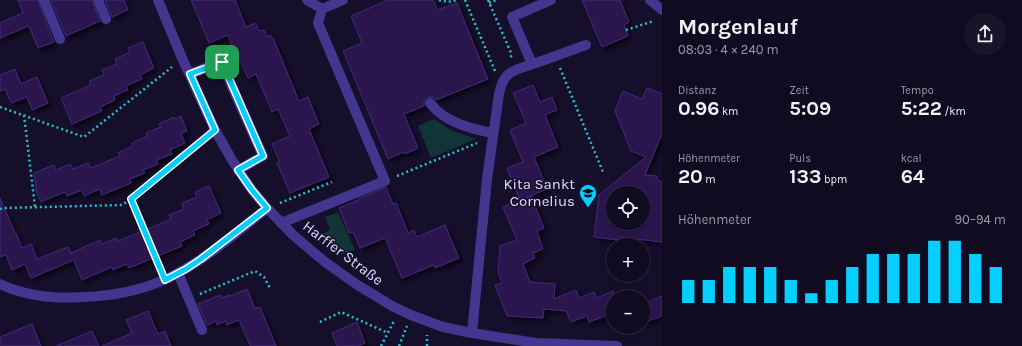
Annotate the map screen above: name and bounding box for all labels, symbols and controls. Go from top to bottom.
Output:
button: share [964,13,1006,55]
text: Morgenlauf [678,14,798,40]
text: 08:03 · 4 × 240 m [678,42,779,57]
pin [205,45,239,79]
icon: arrive [211,51,233,73]
text: Distanz [678,84,716,97]
text: Zeit [789,84,809,97]
text: Tempo [901,84,934,97]
text: 0.96 [678,97,719,120]
text: 5:09 [789,97,831,120]
text: 5:22 [901,97,942,120]
text: km [719,105,738,118]
text: /km [942,105,966,118]
text: Höhenmeter [678,152,740,165]
text: Puls [789,152,811,165]
text: kcal [901,152,922,165]
text: 20 [678,165,703,188]
text: 133 [789,165,821,188]
text: 64 [901,165,925,188]
text: m [703,173,716,186]
text: bpm [821,173,847,186]
place label: Kita Sankt Cornelius [503,175,575,210]
school or university icon: Kita Sankt Cornelius [578,183,598,208]
map controls [606,186,650,334]
button: locate [606,186,650,230]
text: Höhenmeter [678,212,751,227]
text: 90–94 m [955,212,1006,227]
street label: Harffer Straße [299,217,387,289]
button: + [606,238,650,282]
button: − [606,290,650,334]

